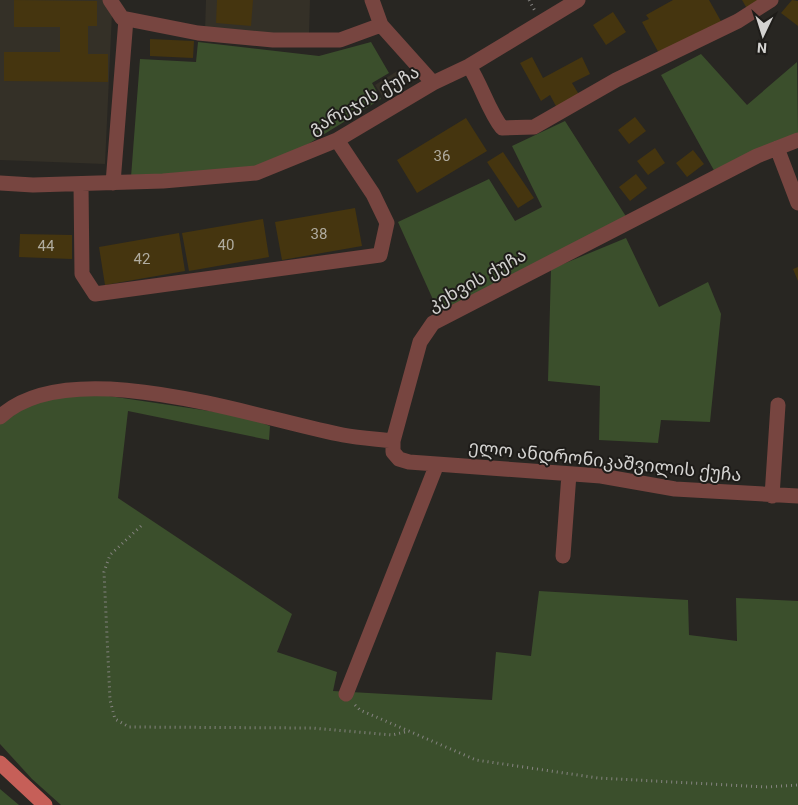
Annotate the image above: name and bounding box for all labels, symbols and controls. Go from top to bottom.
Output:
north arrow [738,10,788,60]
text: N [757,40,768,56]
street label: გარეჯის ქუჩა [305,61,423,139]
house number: 36 [434,147,450,165]
house number: 38 [311,225,327,243]
house number: 40 [218,236,234,254]
house number: 44 [38,237,55,255]
street label: კეხვის ქუჩა [424,244,530,316]
house number: 42 [134,250,150,268]
street label: ელო ანდრონიკაშვილის ქუჩა [467,436,743,486]

